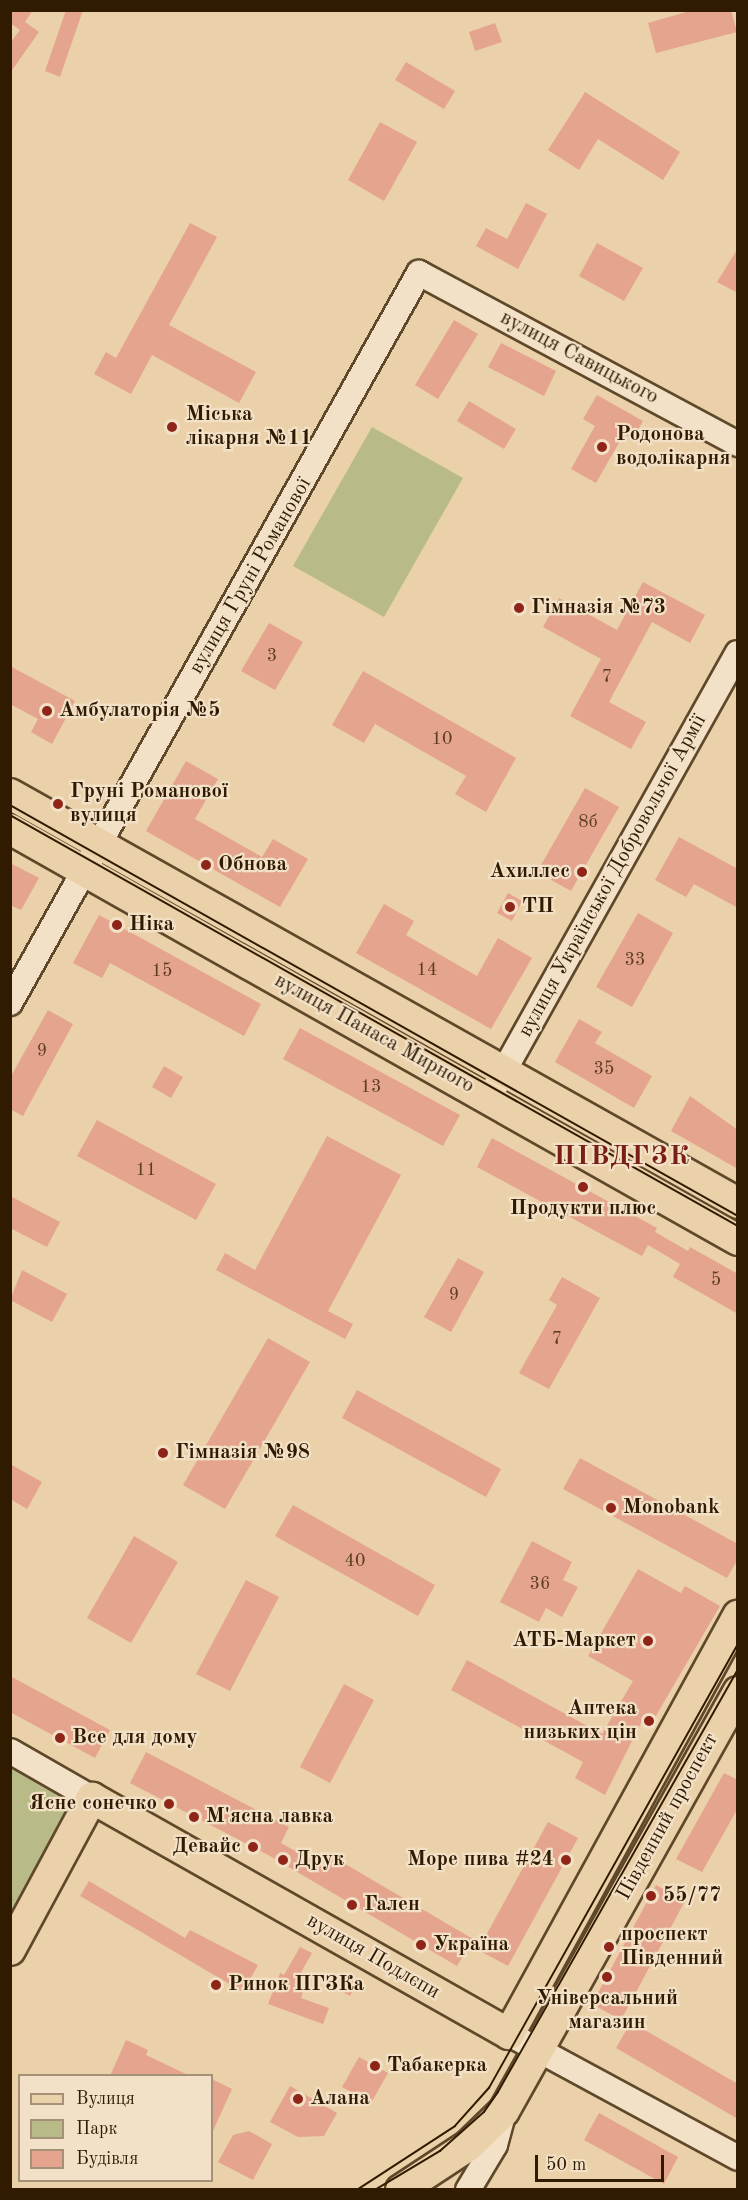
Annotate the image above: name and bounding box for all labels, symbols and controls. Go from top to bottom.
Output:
street label: вулиця Савицького [496,306,662,410]
place label: Міська лікарня №11 [186,402,312,452]
marker: Міська лікарня №11 [163,418,181,436]
place label: Родонова водолікарня [616,422,730,472]
marker: Родонова водолікарня [593,438,611,456]
street label: вулиця Груні Романової [184,473,318,679]
place label: Гімназія №73 [531,595,666,621]
marker: Гімназія №73 [512,601,526,615]
house number: 3 [267,645,277,667]
house number: 7 [602,666,612,688]
place label: Амбулаторія №5 [59,698,221,724]
marker: Амбулаторія №5 [40,704,54,718]
street label: вулиця Української Добровольчої Армії [513,710,713,1042]
house number: 10 [432,728,452,750]
place label: Груні Романової вулиця [70,779,228,829]
marker: Груні Романової вулиця [51,797,65,811]
house number: 8б [578,811,598,833]
place label: Обнова [218,852,287,878]
marker: Обнова [199,858,213,872]
place label: Ахиллес [490,859,570,885]
marker: Ахиллес [575,865,589,879]
place label: ТП [522,894,554,920]
marker: ТП [503,900,517,914]
place label: Ніка [129,912,174,938]
marker: Ніка [110,918,124,932]
house number: 33 [625,949,645,971]
house number: 14 [417,959,437,981]
house number: 15 [152,960,172,982]
street label: вулиця Панаса Мирного [270,969,478,1099]
house number: 9 [37,1040,47,1062]
house number: 35 [594,1058,614,1080]
house number: 13 [361,1076,381,1098]
district label: ПІВДГЗК [553,1141,691,1173]
house number: 11 [136,1159,156,1181]
marker: Продукти плюс [576,1180,590,1194]
place label: Продукти плюс [510,1196,656,1222]
house number: 5 [711,1269,721,1291]
house number: 9 [449,1284,459,1306]
house number: 7 [552,1328,562,1350]
place label: Гімназія №98 [175,1440,310,1466]
marker: Гімназія №98 [156,1446,170,1460]
place label: Monobank [623,1495,720,1521]
marker: Monobank [604,1501,618,1515]
house number: 40 [345,1550,365,1572]
house number: 36 [530,1573,550,1595]
place label: АТБ-Маркет [512,1628,636,1654]
marker: АТБ-Маркет [641,1634,655,1648]
place label: Аптека низьких цін [524,1696,637,1746]
marker: Аптека низьких цін [642,1714,656,1728]
place label: Все для дому [72,1725,197,1751]
street label: Південний проспект [612,1729,724,1905]
marker: Все для дому [53,1731,67,1745]
place label: Ясне сонечко [29,1791,157,1817]
marker: Ясне сонечко [162,1797,176,1811]
place label: М'ясна лавка [206,1804,333,1830]
marker: М'ясна лавка [187,1810,201,1824]
place label: Девайс [173,1834,241,1860]
marker: Девайс [246,1840,260,1854]
place label: Друк [295,1847,344,1873]
place label: Море пива #24 [407,1847,554,1873]
marker: Друк [276,1853,290,1867]
marker: Море пива #24 [559,1853,573,1867]
place label: 55/77 [663,1883,721,1909]
marker: 55/77 [644,1889,658,1903]
place label: Гален [364,1892,420,1918]
marker: Гален [345,1898,359,1912]
street label: вулиця Подлєпи [302,1909,444,2005]
place label: проспект Південний [621,1922,723,1972]
place label: Україна [433,1932,509,1958]
marker: Україна [414,1938,428,1952]
marker: проспект Південний [602,1940,616,1954]
marker: Універсальний магазин [600,1970,614,1984]
place label: Ринок ПГЗКа [228,1972,364,1998]
marker: Ринок ПГЗКа [209,1978,223,1992]
place label: Універсальний магазин [536,1986,678,2036]
place label: Табакерка [387,2053,487,2079]
marker: Табакерка [368,2059,382,2073]
legend [18,2074,213,2182]
place label: Алана [310,2086,370,2112]
text: Вулиця [76,2090,135,2108]
marker: Алана [291,2092,305,2106]
text: Парк [76,2120,117,2138]
scale bar [538,2143,667,2181]
text: Будівля [76,2150,138,2168]
text: 50 m [546,2156,586,2174]

